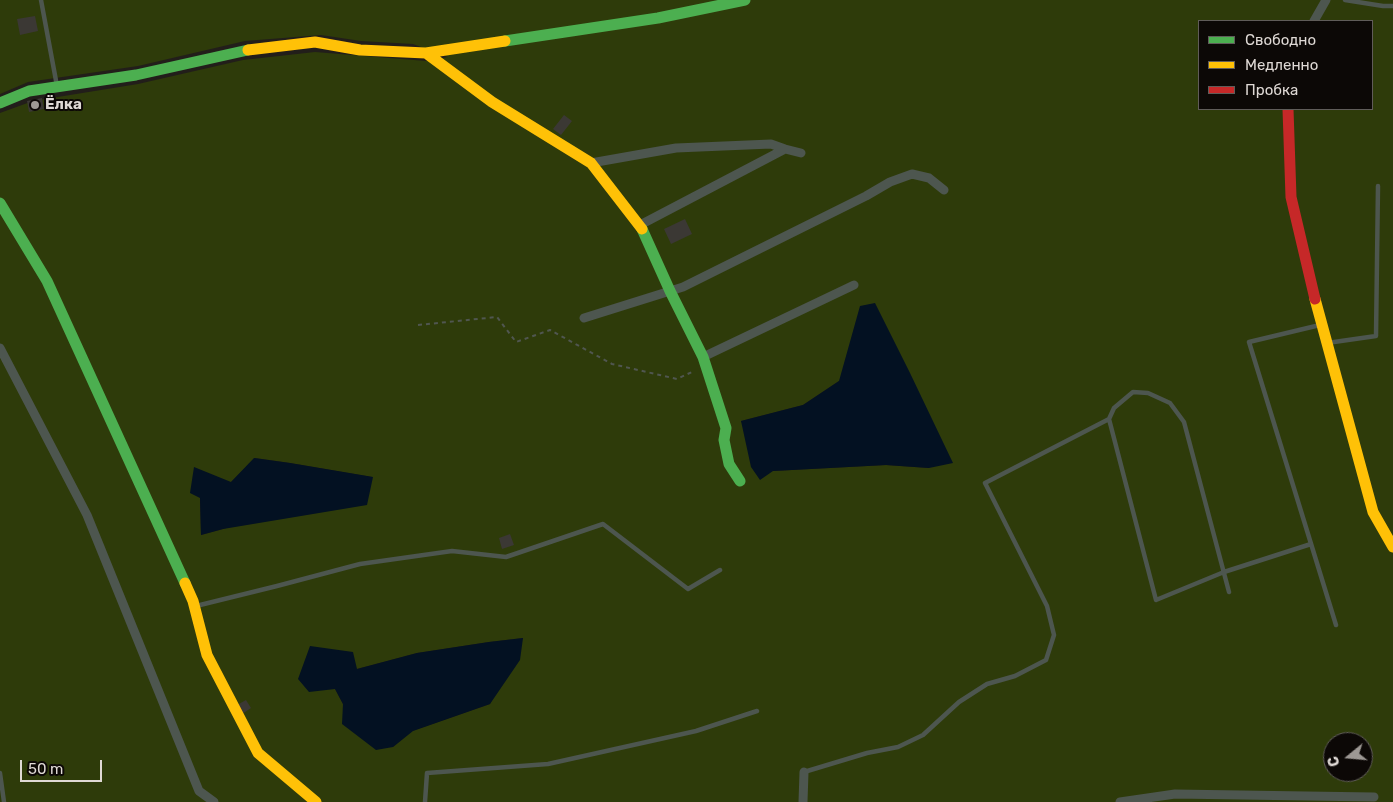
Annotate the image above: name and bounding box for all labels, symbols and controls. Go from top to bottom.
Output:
legend [1198,20,1373,110]
text: Свободно [1245,31,1316,49]
text: Медленно [1245,56,1318,74]
text: Пробка [1245,81,1298,99]
place label: Ёлка [45,96,82,114]
marker: Ёлка [29,99,41,111]
north arrow [1323,732,1373,782]
scale bar [22,750,105,782]
text: С [1325,754,1344,768]
text: 50 m [28,760,63,778]

